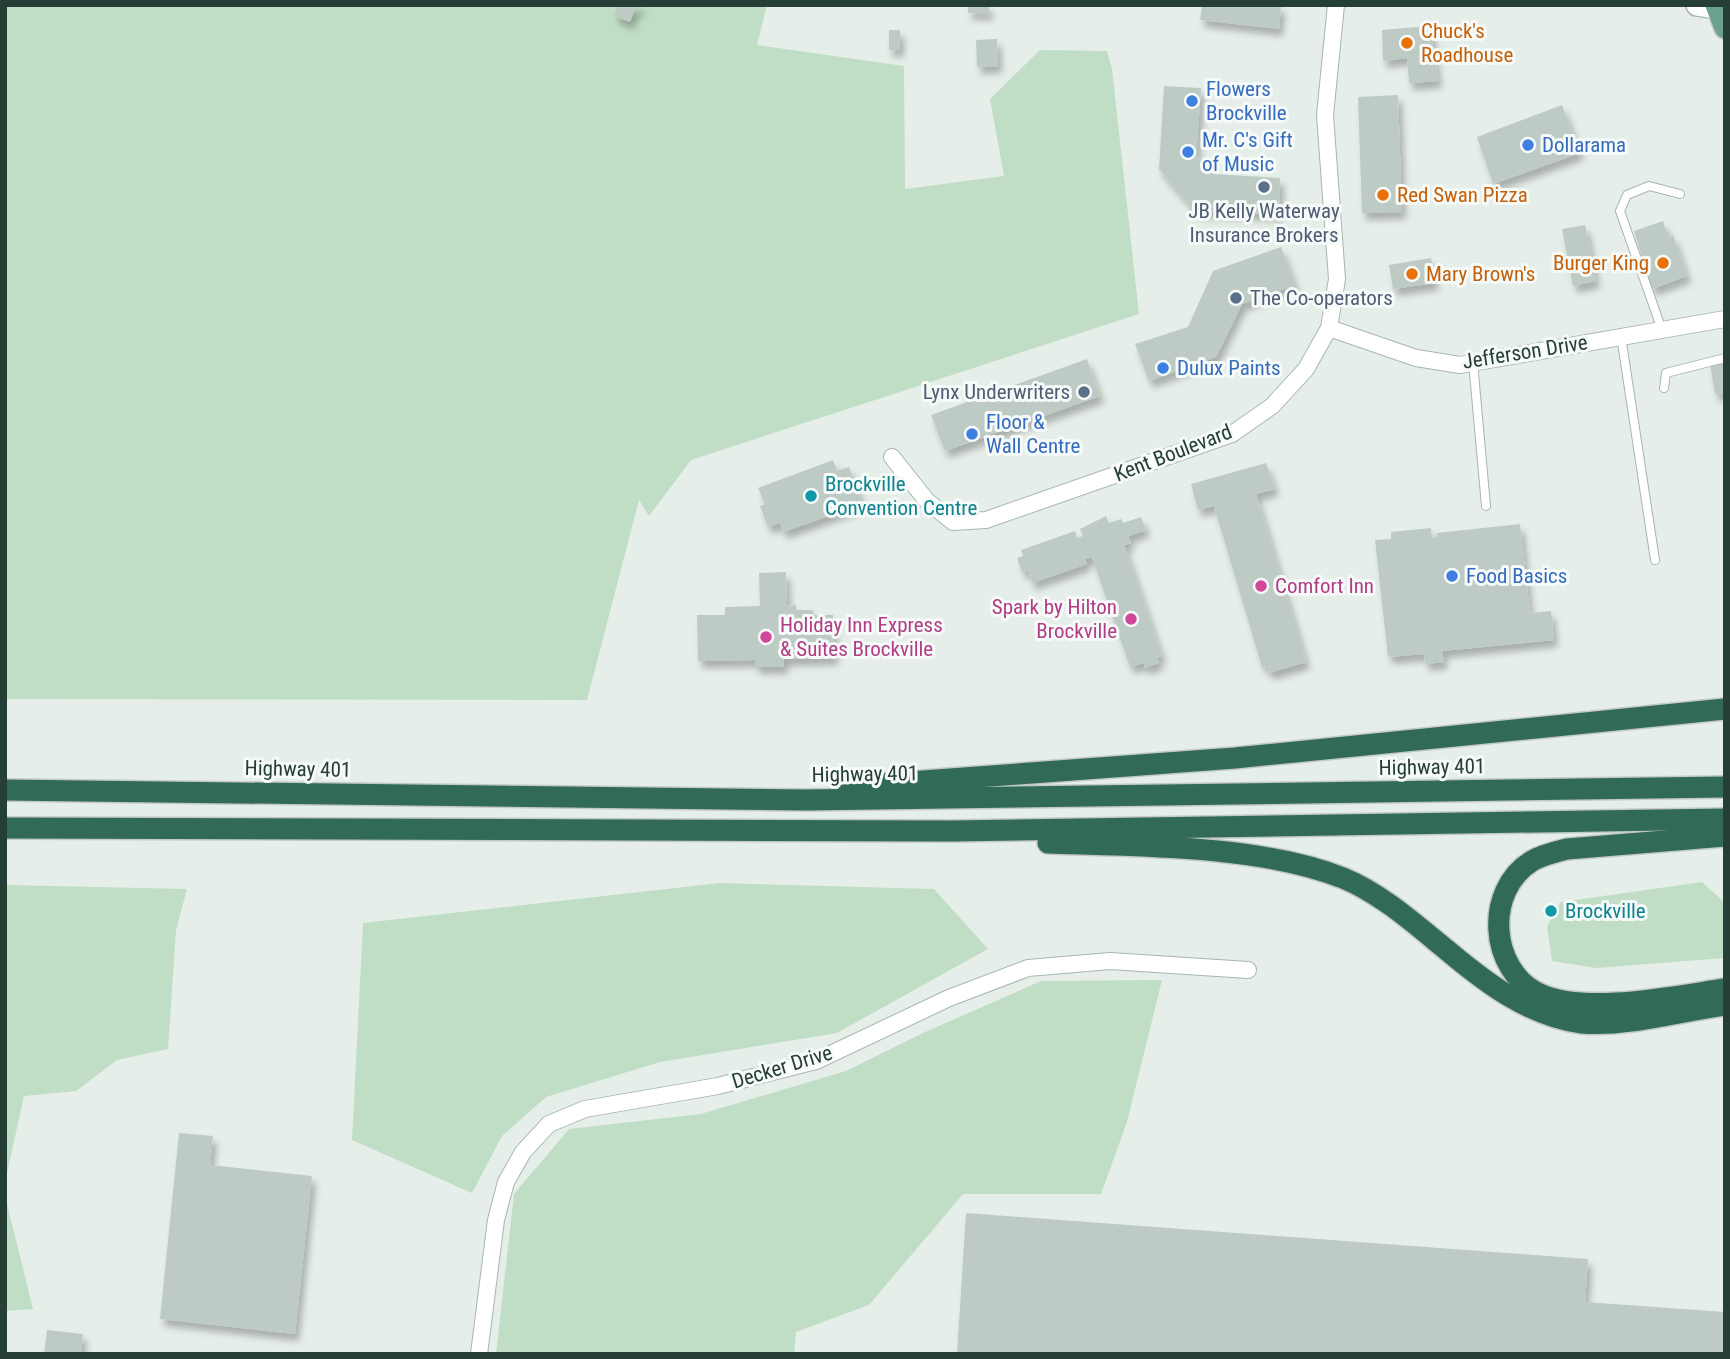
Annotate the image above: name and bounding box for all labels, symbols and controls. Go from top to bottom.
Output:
place label: Chuck's Roadhouse [1421,19,1514,67]
marker: Chuck's Roadhouse [1399,35,1415,51]
place label: Flowers Brockville [1206,77,1287,125]
marker: Flowers Brockville [1184,93,1200,109]
place label: Mr. C's Gift of Music [1202,128,1293,176]
place label: Dollarama [1542,133,1626,157]
marker: Dollarama [1520,137,1536,153]
marker: Mr. C's Gift of Music [1180,144,1196,160]
marker: JB Kelly Waterway Insurance Brokers [1256,179,1272,195]
place label: Red Swan Pizza [1397,183,1528,207]
marker: Red Swan Pizza [1375,187,1391,203]
place label: JB Kelly Waterway Insurance Brokers [1188,199,1340,247]
place label: Burger King [1553,251,1649,275]
marker: Burger King [1655,255,1671,271]
place label: Mary Brown's [1426,262,1535,286]
marker: Mary Brown's [1404,266,1420,282]
place label: The Co-operators [1250,286,1393,310]
marker: The Co-operators [1228,290,1244,306]
street label: Jefferson Drive [1461,330,1589,374]
place label: Dulux Paints [1177,356,1281,380]
marker: Dulux Paints [1155,360,1171,376]
place label: Lynx Underwriters [923,380,1070,404]
marker: Lynx Underwriters [1076,384,1092,400]
place label: Floor & Wall Centre [986,410,1081,458]
street label: Kent Boulevard [1111,419,1235,487]
marker: Floor & Wall Centre [964,426,980,442]
place label: Brockville Convention Centre [825,472,977,520]
marker: Brockville Convention Centre [803,488,819,504]
place label: Food Basics [1466,564,1567,588]
marker: Food Basics [1444,568,1460,584]
place label: Comfort Inn [1275,574,1374,598]
marker: Comfort Inn [1253,578,1269,594]
place label: Spark by Hilton Brockville [992,595,1117,643]
marker: Spark by Hilton Brockville [1123,611,1139,627]
place label: Holiday Inn Express & Suites Brockville [780,613,943,661]
marker: Holiday Inn Express & Suites Brockville [758,629,774,645]
street label: Highway 401 [1379,754,1485,780]
street label: Highway 401 [245,756,351,782]
street label: Highway 401 [812,761,918,787]
place label: Brockville [1565,899,1646,923]
marker: Brockville [1543,903,1559,919]
street label: Decker Drive [729,1040,835,1094]

